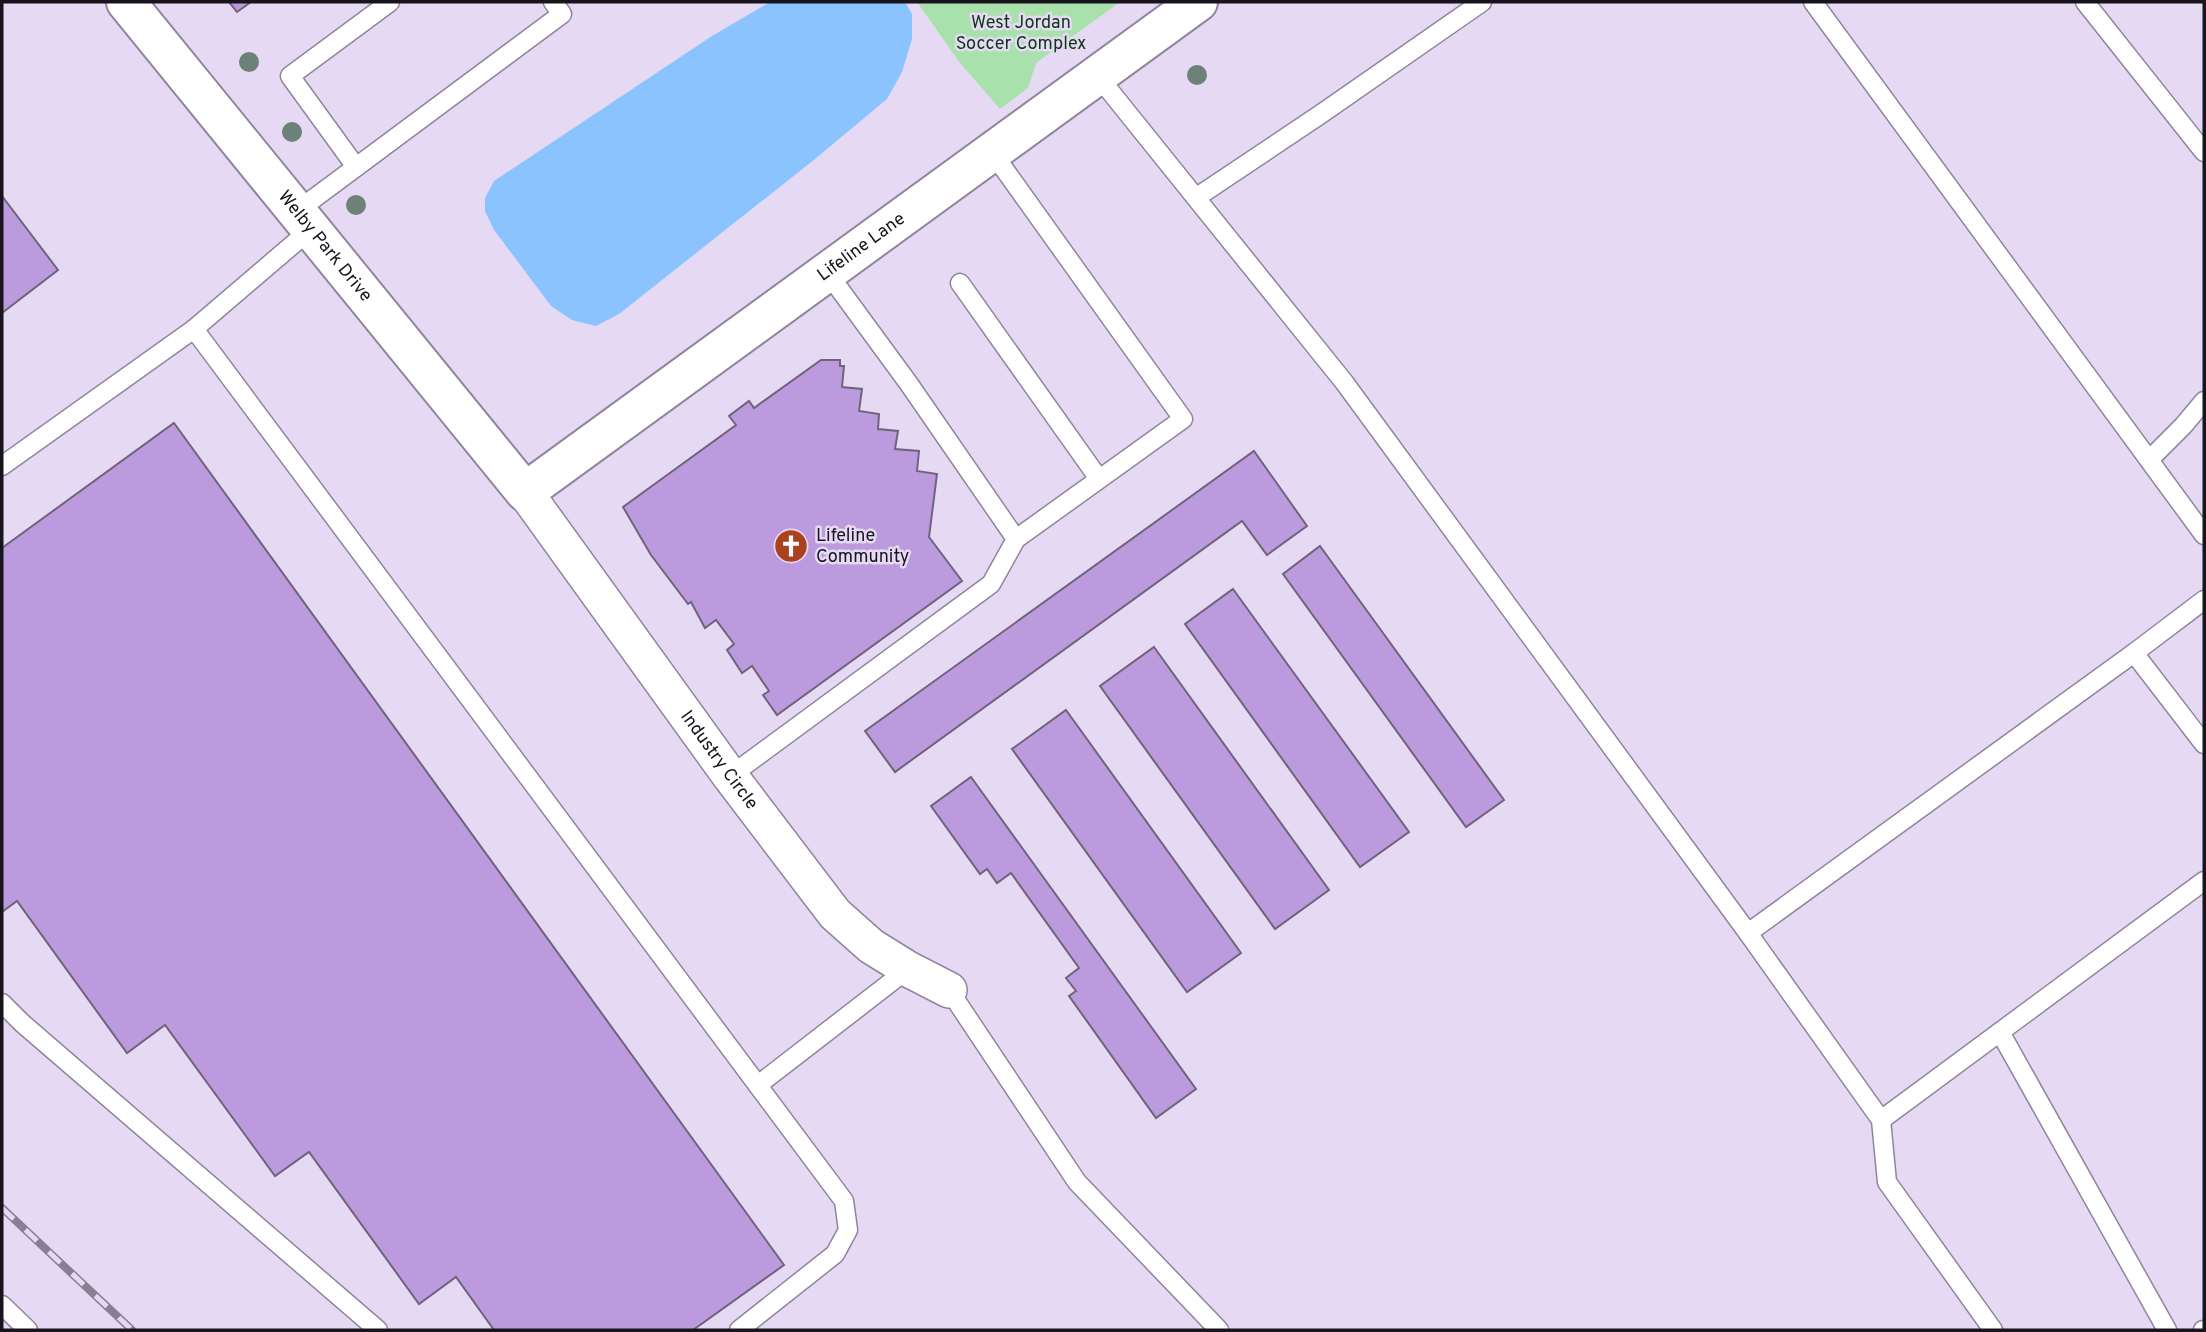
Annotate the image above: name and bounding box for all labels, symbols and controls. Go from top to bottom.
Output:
park label: West Jordan Soccer Complex [956,12,1086,56]
street label: Welby Park Drive [273,186,377,307]
street label: Lifeline Lane [813,207,910,287]
place label: Lifeline Community [816,525,909,569]
church icon: Lifeline Community [772,527,810,565]
street label: Industry Circle [675,706,763,814]

